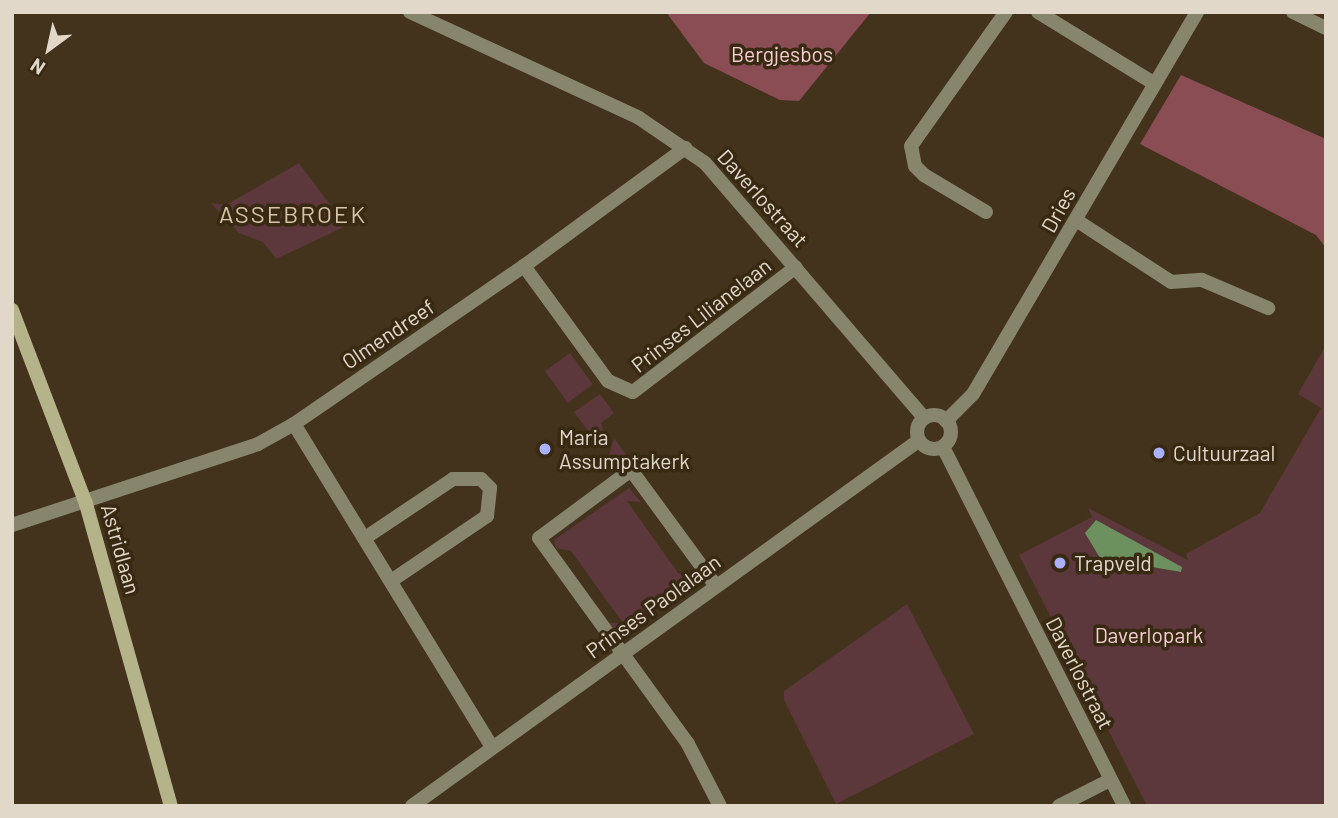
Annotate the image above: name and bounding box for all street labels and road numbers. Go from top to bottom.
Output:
street label: Daverlostraat [713,144,813,252]
street label: Dries [1036,183,1080,237]
street label: Prinses Lilianelaan [626,253,776,377]
street label: Olmendreef [337,294,439,374]
street label: Astridlaan [96,501,146,597]
street label: Prinses Paolalaan [581,549,725,663]
street label: Daverlostraat [1041,613,1119,733]

